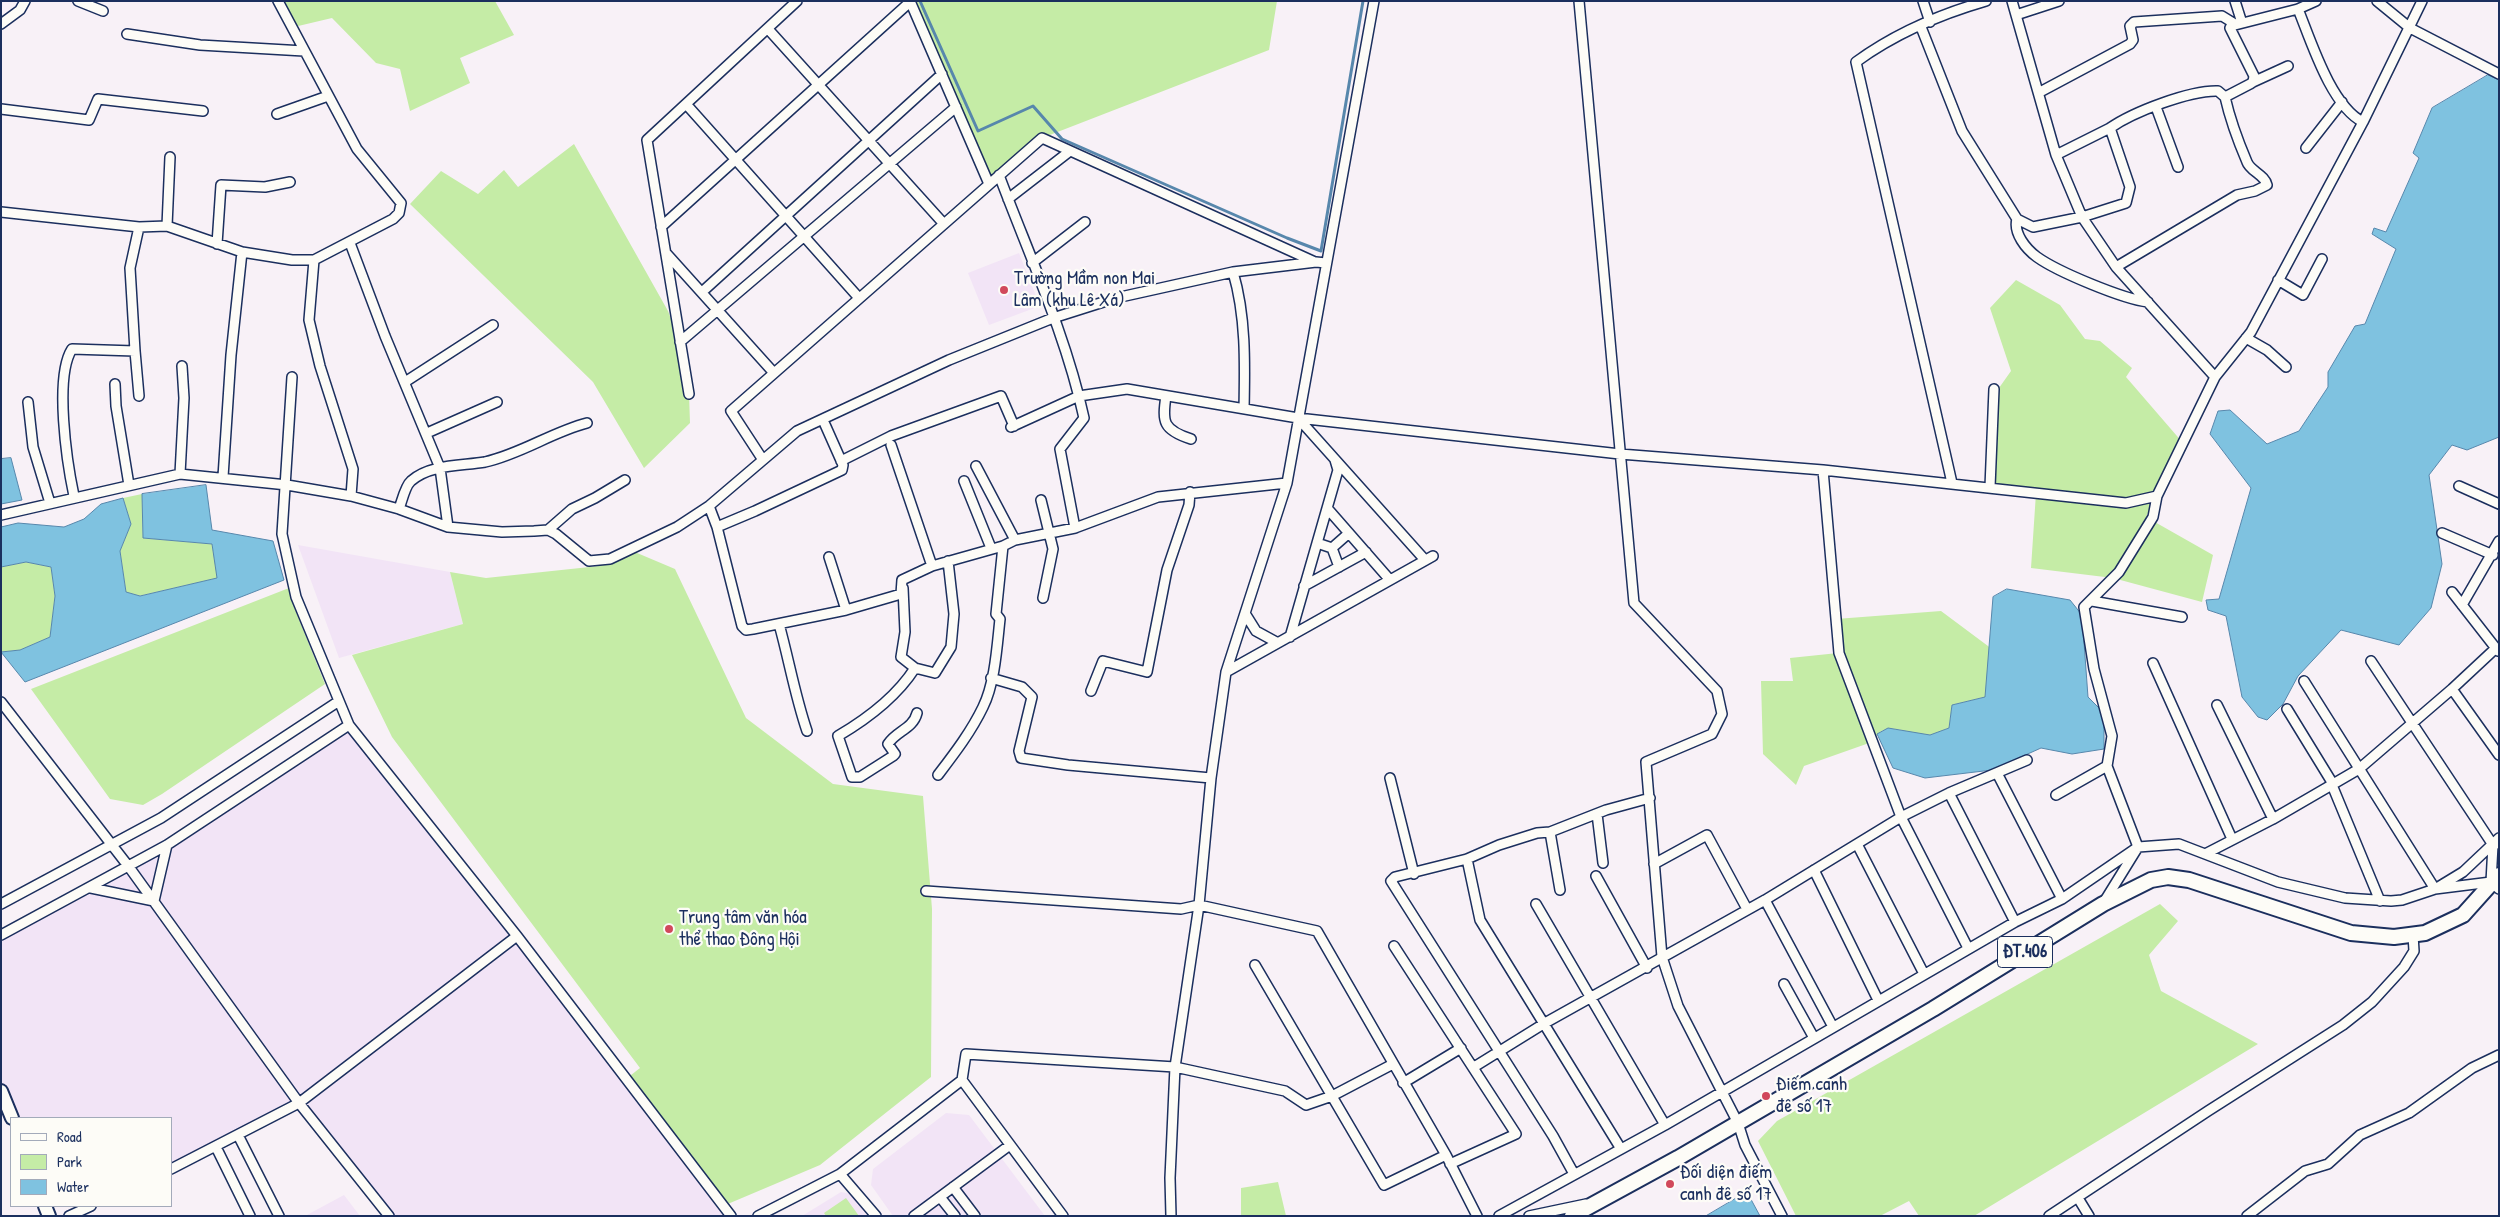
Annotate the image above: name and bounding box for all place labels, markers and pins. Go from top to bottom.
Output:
place label: Trường Mầm non Mai Lâm (khu Lê Xá) [1014,268,1155,312]
marker: Trường Mầm non Mai Lâm (khu Lê Xá) [998,284,1010,296]
place label: Trung tâm văn hóa thể thao Đông Hội [679,907,807,951]
marker: Trung tâm văn hóa thể thao Đông Hội [663,923,675,935]
place label: Điếm canh đê số 17 [1776,1074,1847,1118]
marker: Điếm canh đê số 17 [1760,1090,1772,1102]
place label: Đối diện điếm canh đê số 17 [1680,1162,1772,1206]
marker: Đối diện điếm canh đê số 17 [1664,1178,1676,1190]

